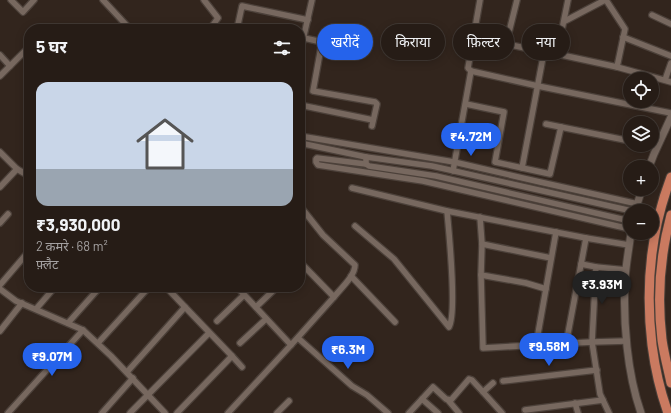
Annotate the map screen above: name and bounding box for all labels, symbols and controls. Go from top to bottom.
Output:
chip: खरीदें [317,24,373,60]
chip: किराया [381,24,445,60]
chip: फ़िल्टर [453,24,514,60]
chip: नया [522,24,570,60]
text: 5 घर [36,36,67,56]
icon: filters [271,37,293,59]
map controls [623,72,659,240]
button: locate [623,72,659,108]
icon: home [129,108,201,180]
button: layers [623,116,659,152]
pin: ₹4.72M [438,123,504,157]
text: ₹4.72M [450,128,492,144]
button: + [623,160,659,196]
button: − [623,204,659,240]
text: ₹3,930,000 [36,214,120,234]
text: 2 कमरे · 68 m² [36,238,108,254]
text: फ़्लैट [36,256,59,272]
pin: ₹3.93M [569,271,635,305]
text: ₹3.93M [581,276,623,292]
pin: ₹9.58M [516,333,582,367]
pin: ₹6.3M [320,336,376,370]
text: ₹9.58M [528,338,570,354]
text: ₹6.3M [331,341,365,357]
pin: ₹9.07M [19,343,85,377]
text: ₹9.07M [32,348,72,364]

